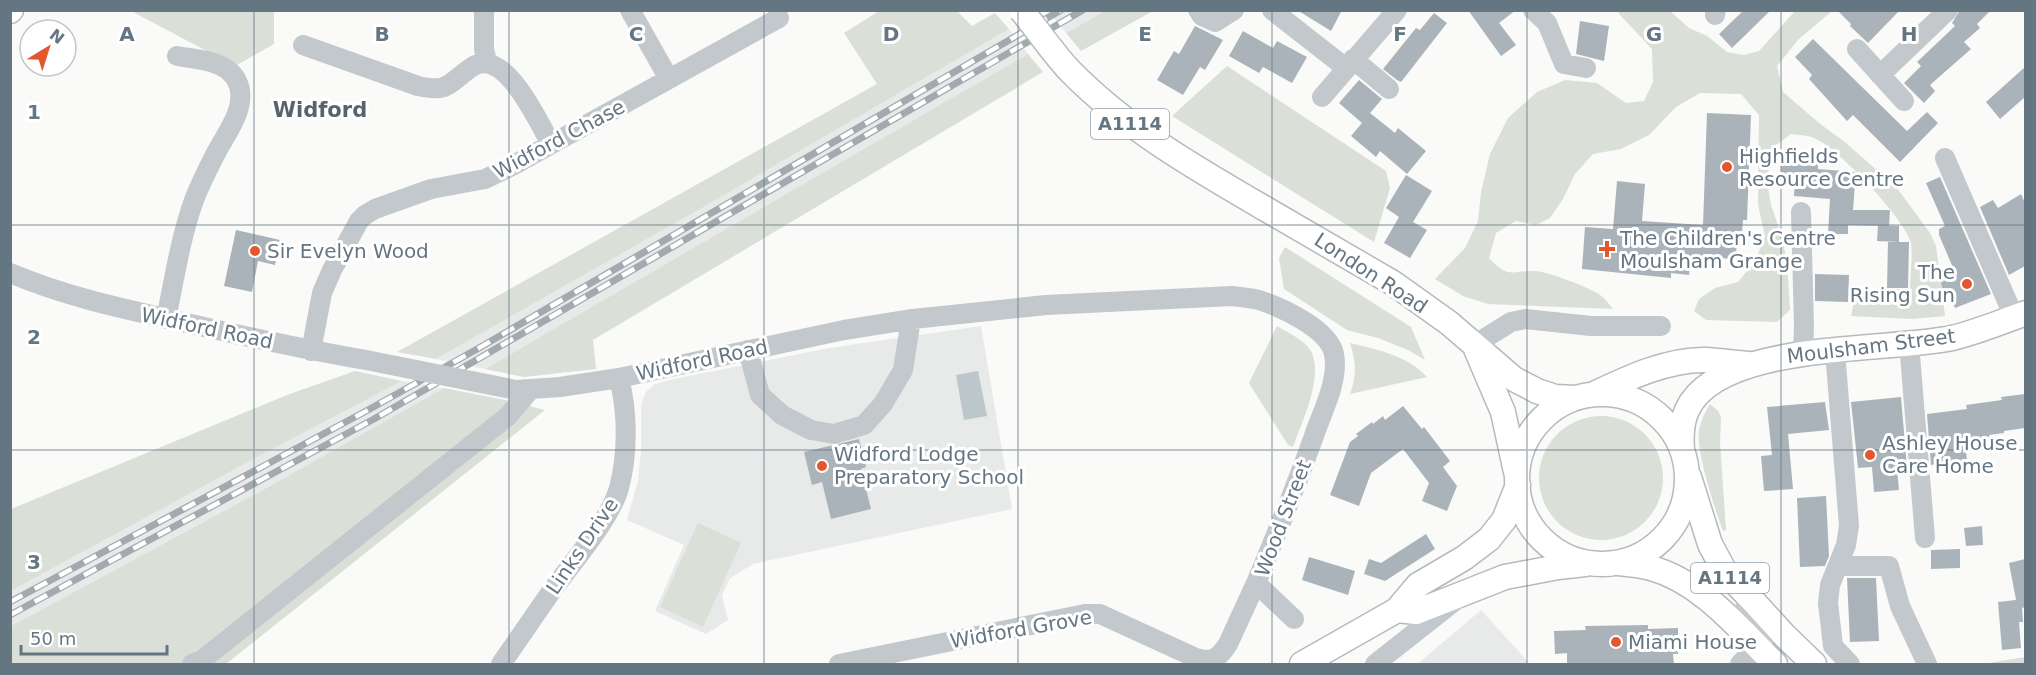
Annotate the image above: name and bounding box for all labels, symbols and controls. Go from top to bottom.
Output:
north arrow [18,18,78,78]
text: A [119,22,135,46]
text: B [374,22,390,46]
text: C [629,22,643,46]
text: D [883,22,899,46]
text: E [1138,22,1152,46]
text: F [1393,22,1407,46]
text: G [1646,22,1662,46]
text: H [1901,22,1917,46]
text: N [46,25,68,48]
street label: Widford Chase [489,94,629,184]
district label: Widford [273,98,367,122]
text: 1 [27,100,41,124]
road number: A1114 [1091,109,1169,139]
place label: Highfields Resource Centre [1739,144,1904,191]
marker: Highfields Resource Centre [1720,160,1734,174]
place label: The Children's Centre Moulsham Grange [1619,226,1836,273]
street label: London Road [1310,228,1432,318]
place label: Sir Evelyn Wood [267,239,429,263]
marker: The Children's Centre Moulsham Grange [1598,240,1616,258]
marker: Sir Evelyn Wood [248,244,262,258]
place label: The Rising Sun [1850,260,1955,307]
marker: The Rising Sun [1960,277,1974,291]
street label: Widford Road [139,302,275,354]
street label: Moulsham Street [1785,324,1957,368]
text: 2 [27,325,41,349]
street label: Widford Road [634,334,770,386]
place label: Ashley House Care Home [1882,431,2018,478]
place label: Widford Lodge Preparatory School [834,442,1024,489]
marker: Ashley House Care Home [1863,448,1877,462]
street label: Wood Street [1250,456,1316,580]
marker: Widford Lodge Preparatory School [815,459,829,473]
street label: Links Drive [541,493,623,599]
text: 3 [27,550,41,574]
road number: A1114 [1691,563,1769,593]
street label: Widford Grove [948,605,1094,653]
scale bar [21,618,166,656]
text: 50 m [30,628,76,649]
place label: Miami House [1628,630,1757,654]
marker: Miami House [1609,635,1623,649]

